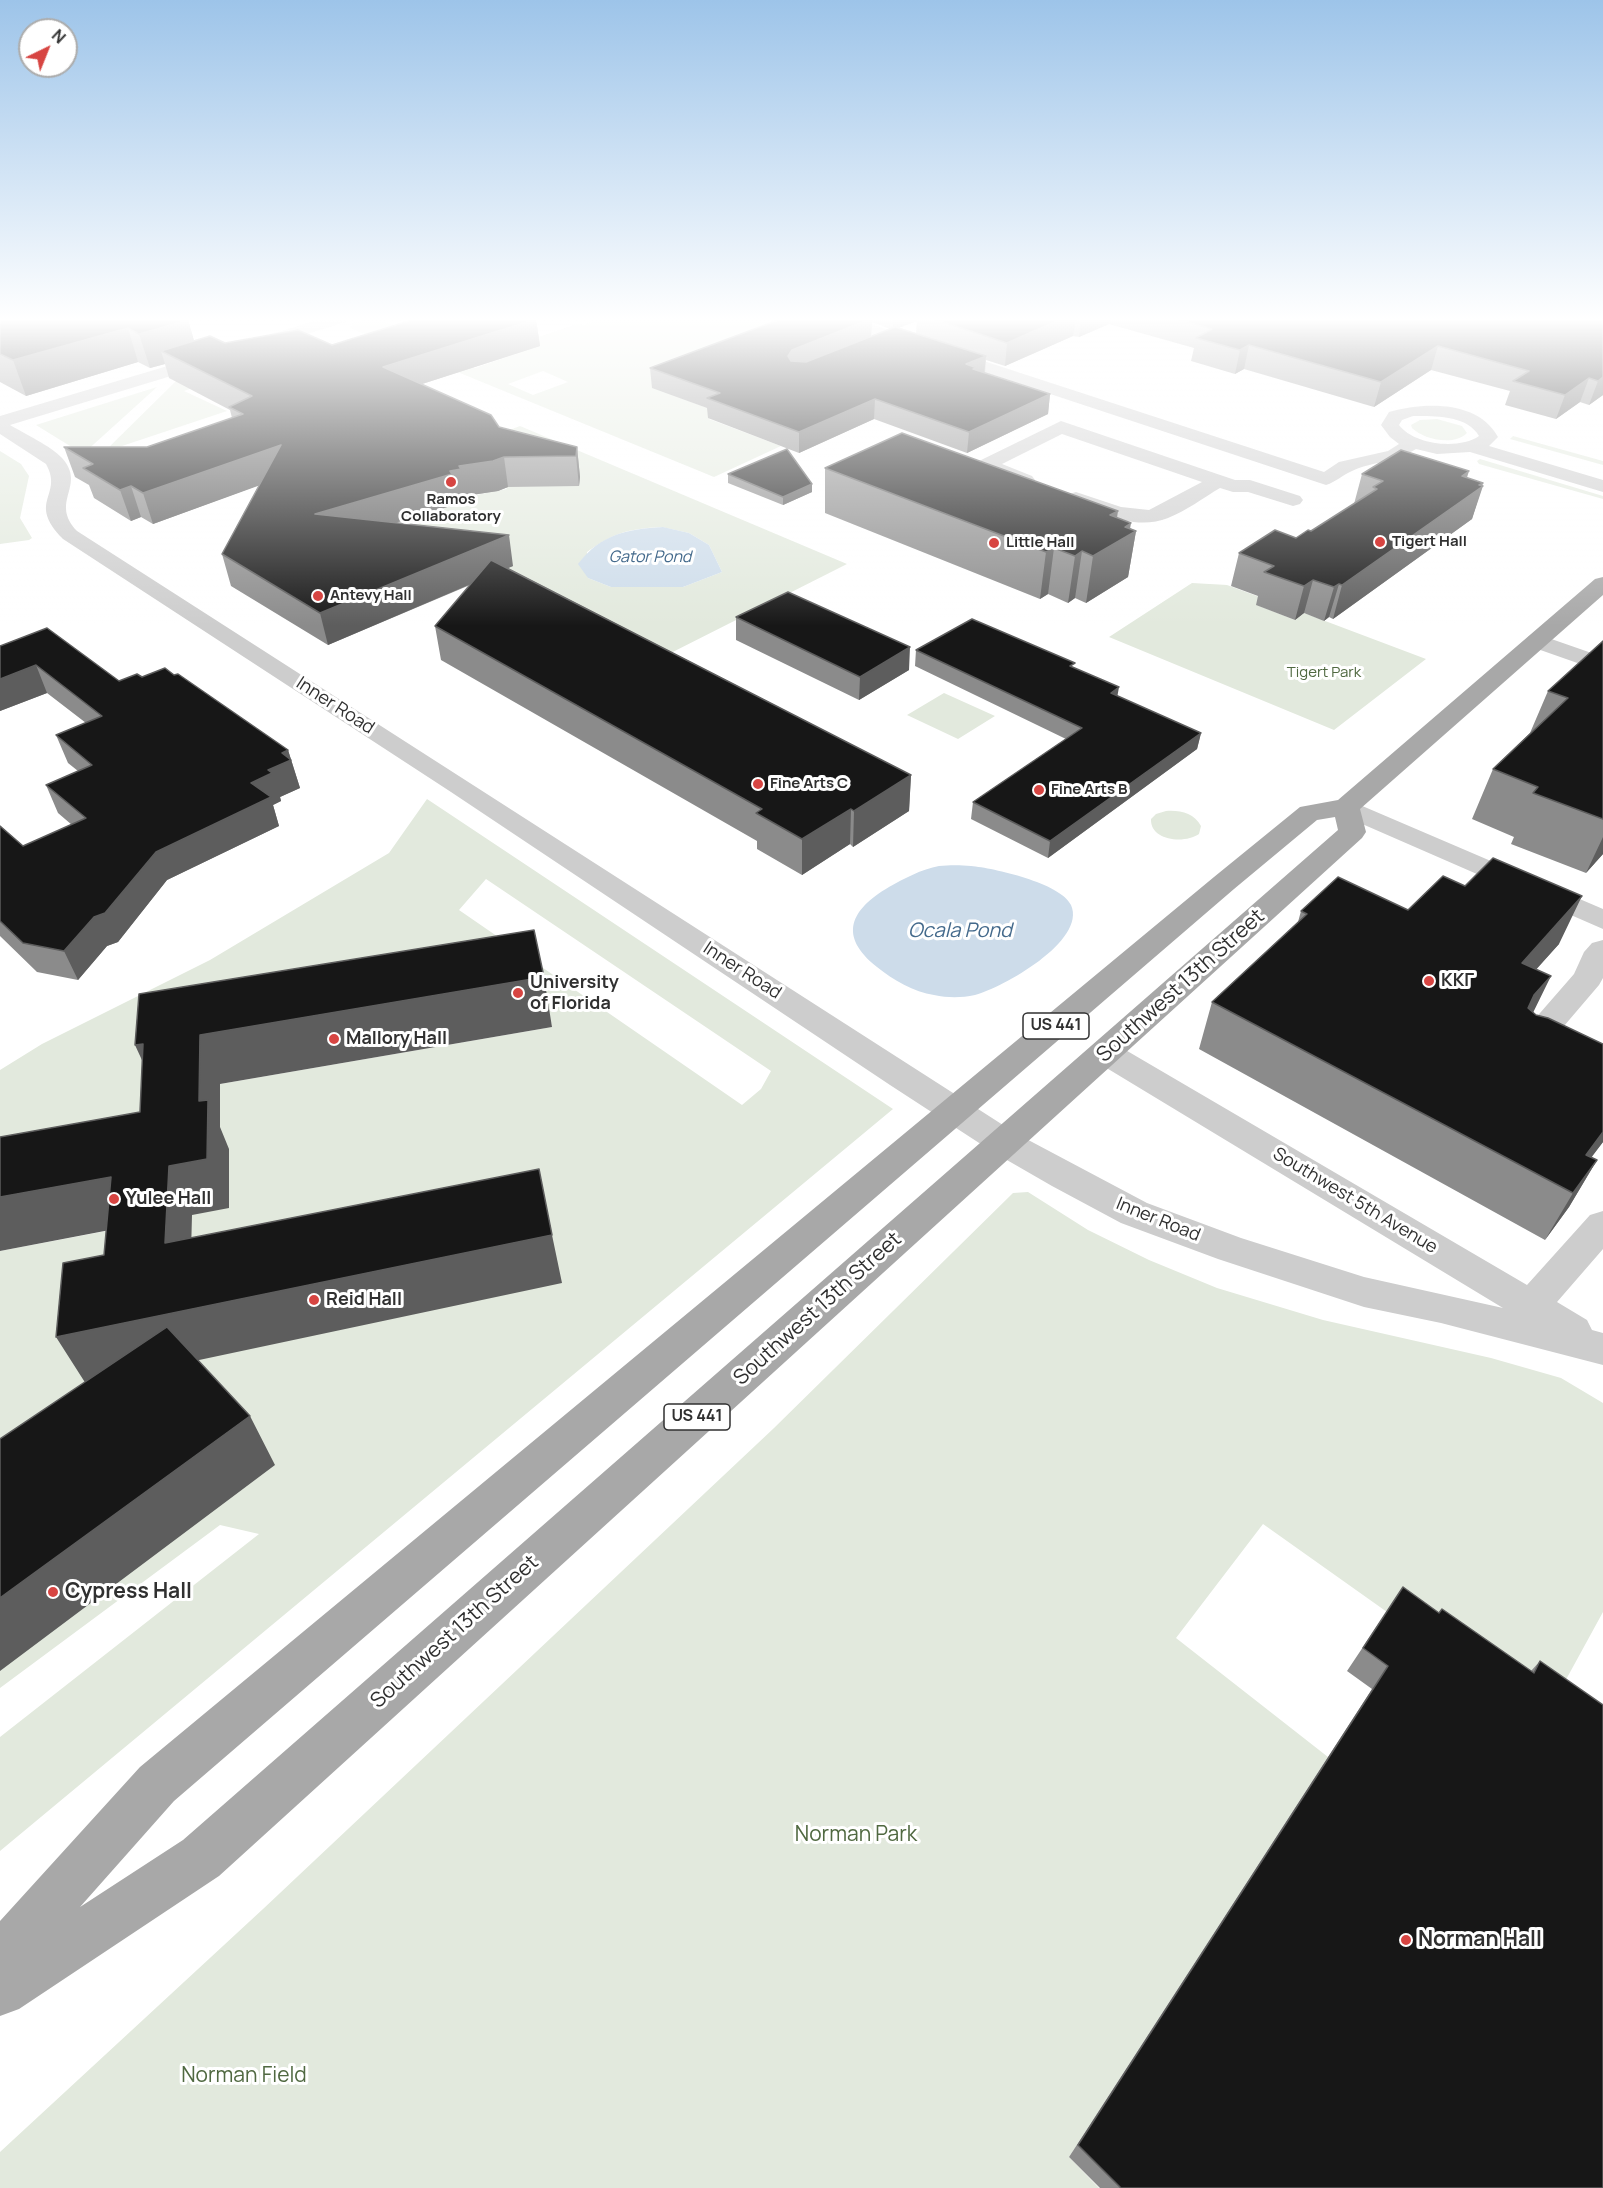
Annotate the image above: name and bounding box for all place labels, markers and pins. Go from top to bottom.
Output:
marker: Ramos Collaboratory [444,475,458,489]
place label: Ramos Collaboratory [401,491,501,526]
place label: Tigert Hall [1392,533,1467,551]
place label: Little Hall [1006,534,1074,552]
marker: Tigert Hall [1373,535,1387,549]
marker: Little Hall [987,536,1001,550]
place label: Antevy Hall [330,587,412,605]
marker: Antevy Hall [311,589,325,603]
place label: Fine Arts C [770,775,848,793]
marker: Fine Arts C [751,777,765,791]
place label: Fine Arts B [1051,781,1127,799]
marker: Fine Arts B [1032,783,1046,797]
place label: ΚΚΓ [1441,970,1474,992]
place label: University of Florida [530,972,619,1014]
marker: ΚΚΓ [1422,974,1436,988]
marker: University of Florida [511,986,525,1000]
place label: Mallory Hall [346,1028,447,1050]
marker: Mallory Hall [327,1032,341,1046]
place label: Yulee Hall [126,1188,211,1210]
marker: Yulee Hall [107,1192,121,1206]
place label: Reid Hall [326,1289,402,1311]
marker: Reid Hall [307,1293,321,1307]
place label: Cypress Hall [65,1579,192,1605]
marker: Cypress Hall [46,1585,60,1599]
place label: Norman Hall [1418,1927,1542,1953]
marker: Norman Hall [1399,1933,1413,1947]

